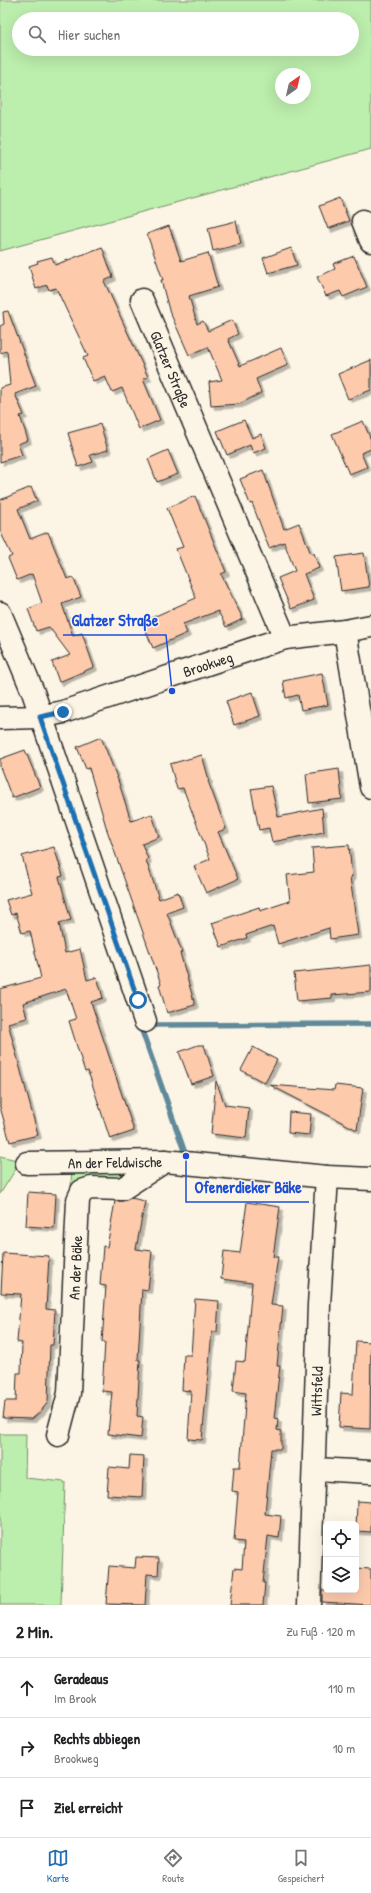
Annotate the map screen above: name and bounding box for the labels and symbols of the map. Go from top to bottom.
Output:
north arrow [275,68,311,104]
street label: Glatzer Straße [146,327,197,411]
callout: Glatzer Straße [63,607,166,635]
text: Glatzer Straße [72,609,159,632]
street label: Brookweg [180,646,236,682]
route end [54,703,72,721]
route start [129,991,147,1009]
street label: An der Feldwische [68,1151,162,1173]
callout: Ofenerdieker Bäke [186,1174,309,1202]
text: Ofenerdieker Bäke [194,1176,302,1198]
street label: An der Bäke [63,1235,87,1300]
street label: Wittsfeld [305,1366,327,1416]

